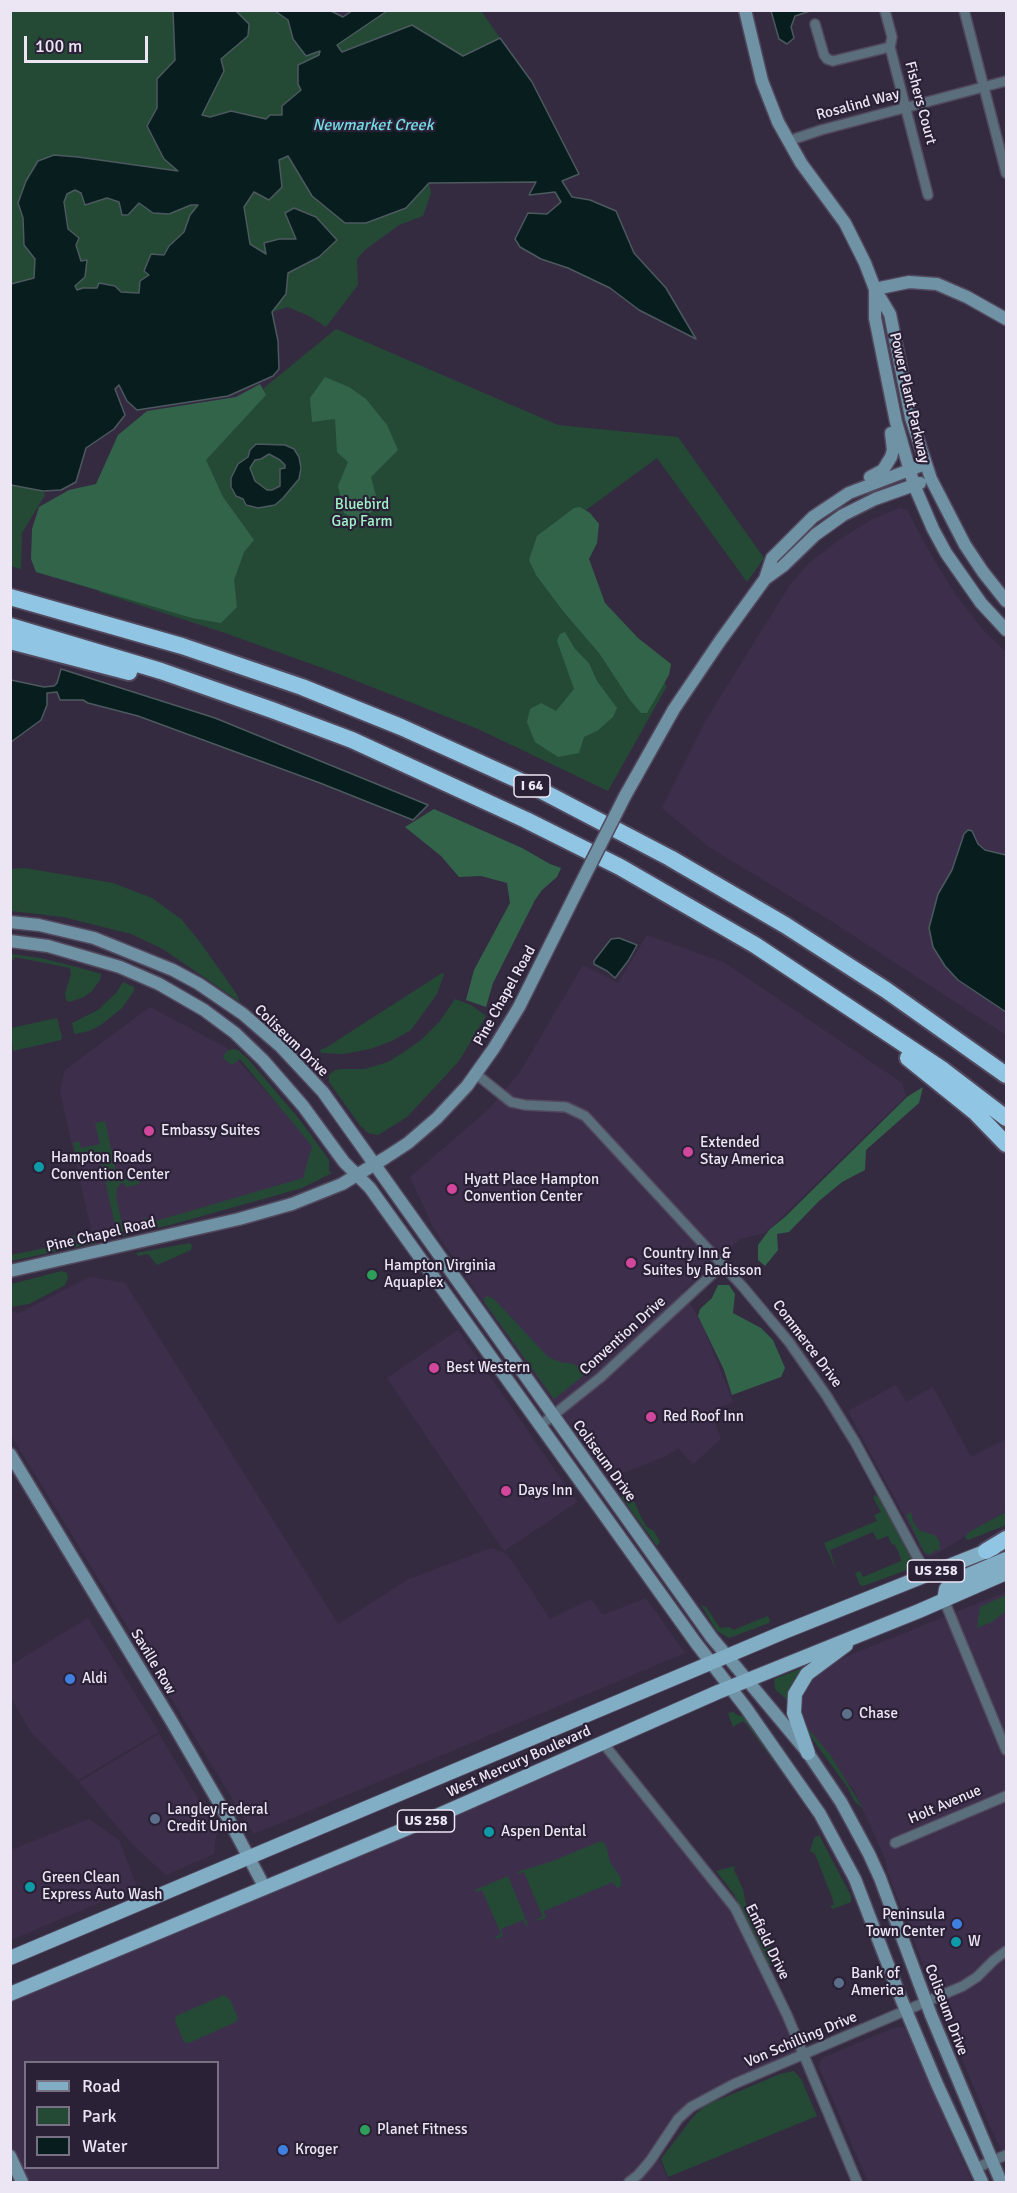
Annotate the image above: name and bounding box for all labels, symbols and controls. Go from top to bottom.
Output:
scale bar [27,24,152,62]
text: 100 m [35,35,82,57]
street label: Fishers Court [900,59,940,147]
street label: Rosalind Way [815,85,901,125]
water label: Newmarket Creek [312,116,434,136]
street label: Power Plant Parkway [885,331,933,465]
park label: Bluebird Gap Farm [332,496,392,531]
road number: I 64 [514,775,550,797]
street label: Pine Chapel Road [470,943,540,1049]
street label: Coliseum Drive [250,1001,332,1081]
place label: Embassy Suites [161,1122,260,1140]
marker: Embassy Suites [142,1124,156,1138]
place label: Extended Stay America [700,1134,784,1169]
marker: Extended Stay America [681,1145,695,1159]
place label: Hampton Roads Convention Center [51,1149,170,1184]
marker: Hampton Roads Convention Center [32,1160,46,1174]
place label: Hyatt Place Hampton Convention Center [464,1171,599,1206]
marker: Hyatt Place Hampton Convention Center [445,1182,459,1196]
street label: Pine Chapel Road [45,1214,157,1256]
place label: Country Inn & Suites by Radisson [643,1245,762,1280]
marker: Country Inn & Suites by Radisson [624,1256,638,1270]
place label: Hampton Virginia Aquaplex [384,1257,496,1292]
marker: Hampton Virginia Aquaplex [365,1268,379,1282]
street label: Convention Drive [576,1293,670,1379]
street label: Commerce Drive [768,1297,846,1391]
place label: Best Western [446,1359,530,1377]
marker: Best Western [427,1361,441,1375]
place label: Red Roof Inn [663,1408,744,1426]
marker: Red Roof Inn [644,1410,658,1424]
street label: Coliseum Drive [568,1417,640,1505]
place label: Days Inn [518,1482,573,1500]
marker: Days Inn [499,1484,513,1498]
road number: US 258 [908,1560,964,1582]
street label: Saville Row [126,1626,180,1698]
place label: Aldi [82,1670,107,1688]
marker: Aldi [63,1672,77,1686]
place label: Chase [859,1705,898,1723]
marker: Chase [840,1707,854,1721]
street label: West Mercury Boulevard [444,1722,594,1802]
street label: Holt Avenue [906,1782,984,1828]
place label: Langley Federal Credit Union [167,1801,268,1836]
road number: US 258 [398,1810,454,1832]
marker: Langley Federal Credit Union [148,1812,162,1826]
place label: Aspen Dental [501,1823,586,1841]
marker: Aspen Dental [482,1825,496,1839]
place label: Green Clean Express Auto Wash [42,1869,162,1904]
marker: Green Clean Express Auto Wash [23,1880,37,1894]
street label: Enfield Drive [741,1901,793,1983]
place label: Peninsula Town Center [866,1906,945,1941]
marker: Peninsula Town Center [950,1917,964,1931]
place label: W [968,1933,981,1951]
marker: W [949,1935,963,1949]
street label: Coliseum Drive [920,1962,972,2058]
place label: Bank of America [851,1965,904,2000]
marker: Bank of America [832,1976,846,1990]
street label: Von Schilling Drive [742,2008,860,2072]
legend [24,2061,219,2169]
text: Road [82,2075,121,2097]
text: Park [82,2105,117,2127]
place label: Planet Fitness [377,2121,468,2139]
marker: Planet Fitness [358,2123,372,2137]
text: Water [82,2135,127,2157]
place label: Kroger [295,2141,338,2159]
marker: Kroger [276,2143,290,2157]

